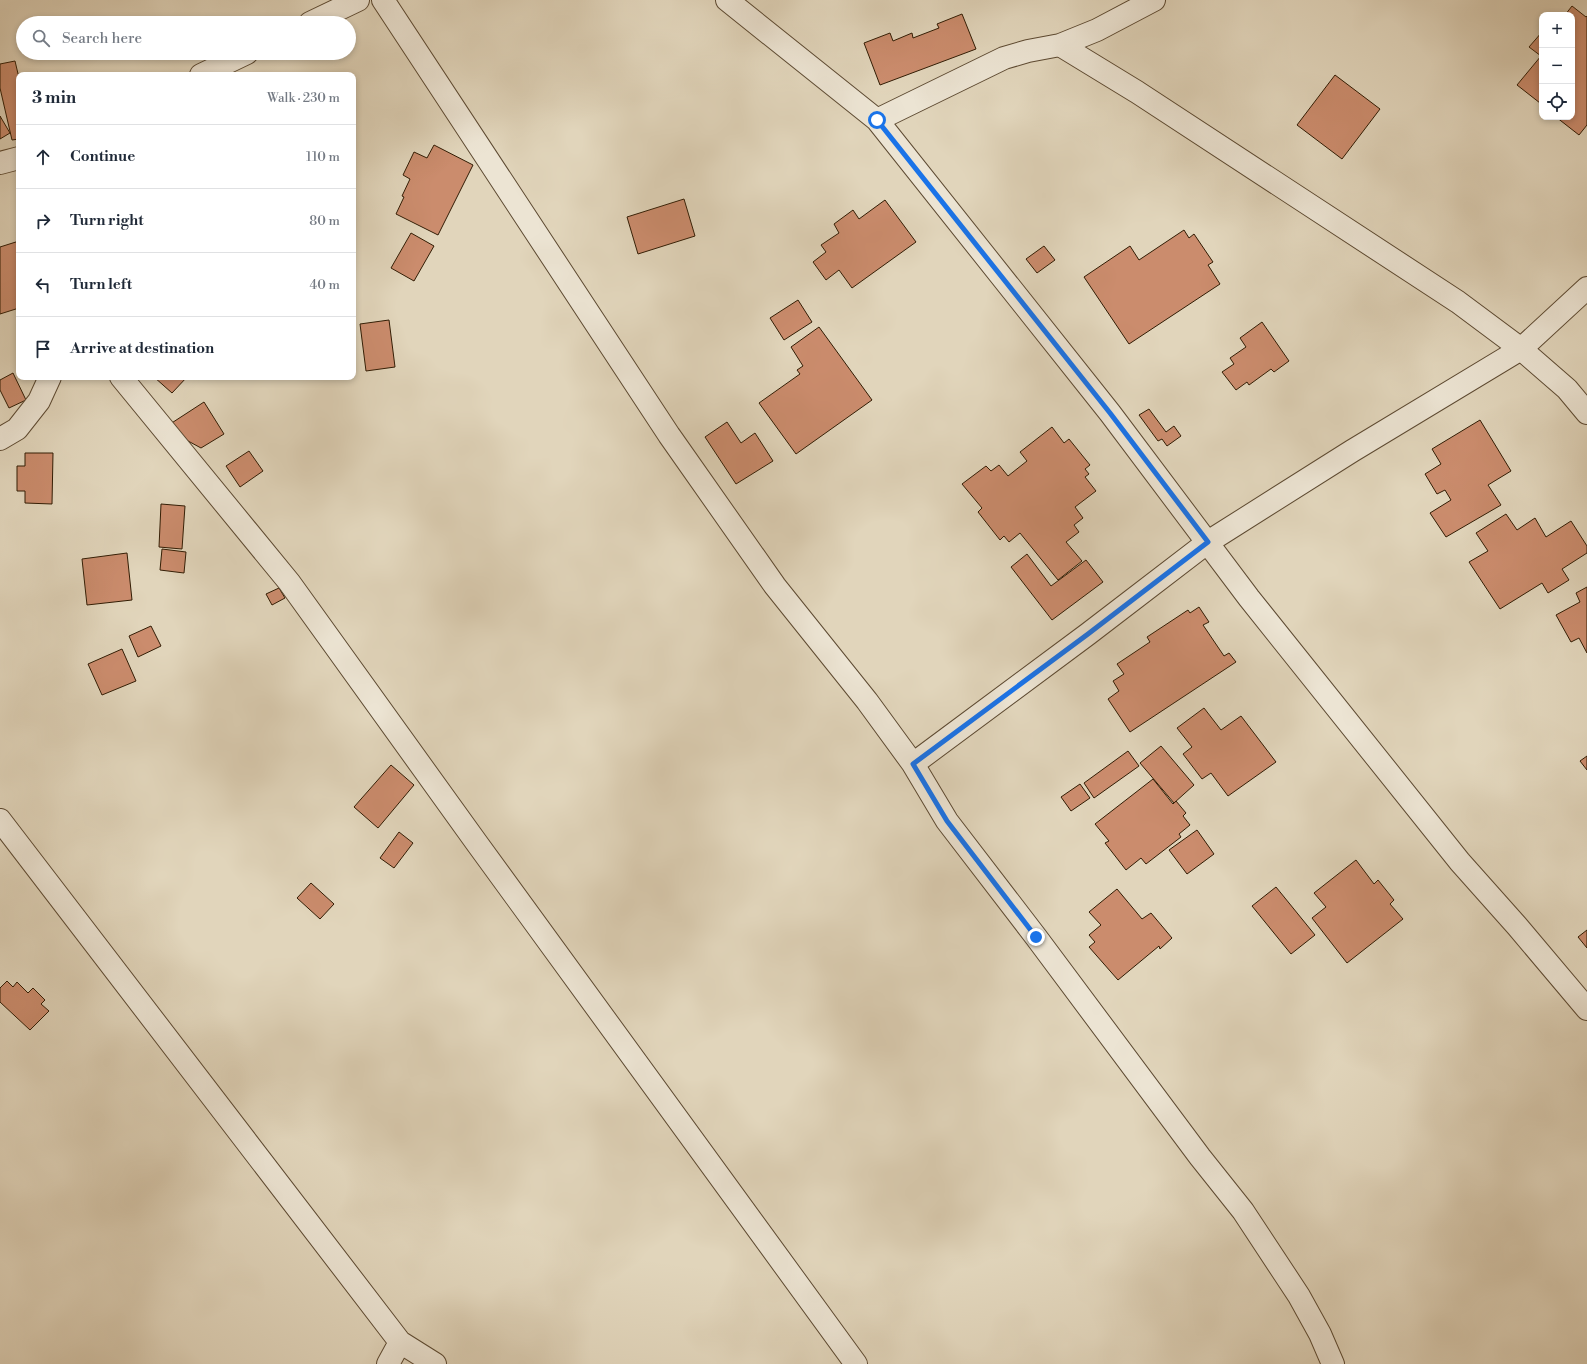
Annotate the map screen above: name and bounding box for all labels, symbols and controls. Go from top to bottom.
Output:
map controls [1539,12,1575,120]
button: + [1539,12,1575,48]
search box [16,16,356,60]
icon: search [30,27,52,49]
text: Search here [62,29,142,48]
button: − [1539,48,1575,84]
button: locate [1539,84,1575,120]
text: 3 min [32,87,76,109]
text: Walk · 230 m [267,90,340,106]
route start [868,111,886,129]
icon: ahead [32,146,54,168]
text: Continue [70,147,135,166]
text: 110 m [306,149,340,165]
icon: right [32,210,54,232]
text: Turn right [70,211,144,230]
text: 80 m [309,213,340,229]
icon: left [32,274,54,296]
text: Turn left [70,275,132,294]
text: 40 m [310,277,340,293]
icon: arrive [32,338,54,360]
text: Arrive at destination [70,339,214,358]
route end [1027,928,1045,946]

